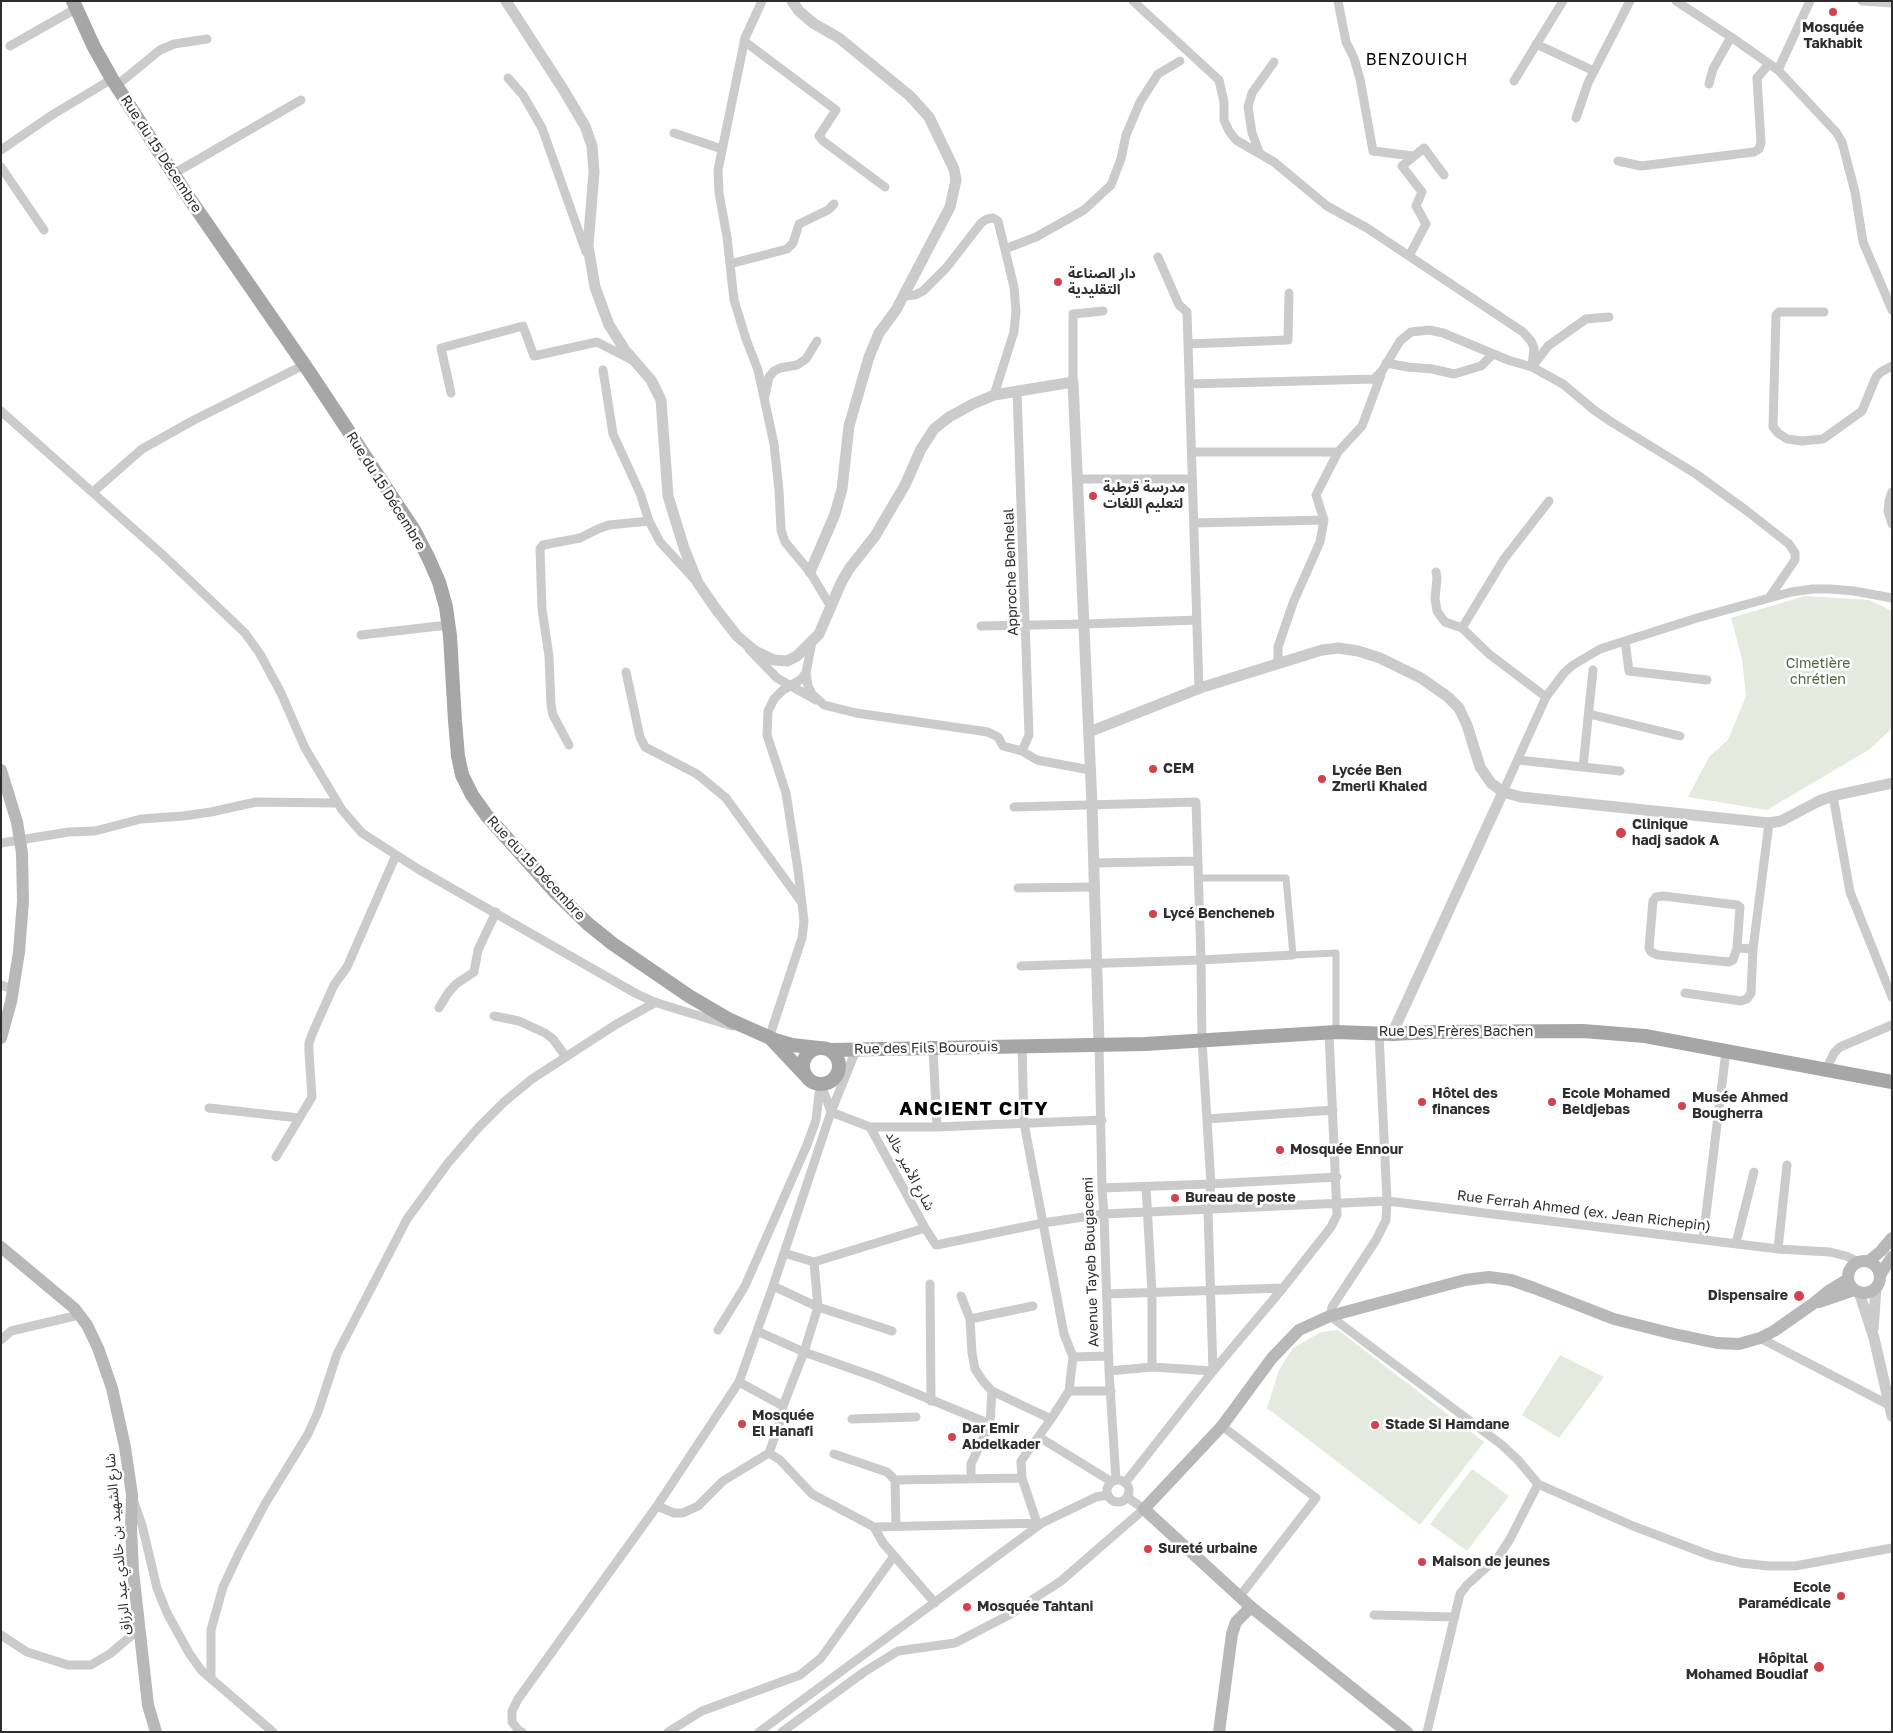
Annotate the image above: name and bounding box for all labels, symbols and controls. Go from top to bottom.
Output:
marker: Mosquée Takhabit [1827,6,1839,18]
place label: Mosquée Takhabit [1802,20,1864,52]
district label: BENZOUICH [1365,50,1469,70]
street label: Rue du 15 Décembre [117,92,205,216]
place label: دار الصناعة التقليدية [1068,266,1136,298]
marker: دار الصناعة التقليدية [1052,276,1064,288]
street label: Rue du 15 Décembre [343,429,429,553]
place label: مدرسة قرطبة لتعليم اللغات [1103,480,1185,512]
marker: مدرسة قرطبة لتعليم اللغات [1087,490,1099,502]
street label: Approche Benhelal [1000,508,1022,636]
park label: Cimetière chrétien [1786,656,1850,689]
place label: CEM [1163,761,1194,777]
marker: CEM [1147,763,1159,775]
place label: Lycée Ben Zmerli Khaled [1332,763,1427,796]
marker: Lycée Ben Zmerli Khaled [1316,773,1328,785]
street label: Rue du 15 Décembre [483,812,589,924]
place label: Clinique hadj sadok A [1632,817,1719,850]
marker: Clinique hadj sadok A [1614,826,1628,840]
place label: Lycé Bencheneb [1163,906,1275,922]
marker: Lycé Bencheneb [1147,908,1159,920]
street label: Rue Des Frères Bachen [1379,1024,1533,1040]
street label: Rue des Fils Bourouis [854,1038,998,1058]
place label: Hôtel des finances [1432,1086,1498,1118]
place label: Ecole Mohamed Beldjebas [1562,1086,1670,1118]
place label: Musée Ahmed Bougherra [1692,1090,1788,1122]
marker: Hôtel des finances [1416,1096,1428,1108]
marker: Ecole Mohamed Beldjebas [1546,1096,1558,1108]
district label: ANCIENT CITY [898,1098,1050,1120]
marker: Musée Ahmed Bougherra [1676,1100,1688,1112]
street label: شارع الأمير خالد [882,1129,938,1213]
place label: Mosquée Ennour [1290,1142,1404,1158]
marker: Mosquée Ennour [1274,1144,1286,1156]
street label: Avenue Tayeb Bougacemi [1080,1177,1102,1347]
street label: Rue Ferrah Ahmed (ex. Jean Richepin) [1456,1187,1712,1235]
place label: Bureau de poste [1185,1190,1296,1206]
marker: Bureau de poste [1169,1192,1181,1204]
place label: Dispensaire [1708,1288,1788,1304]
marker: Dispensaire [1792,1289,1806,1303]
place label: Mosquée El Hanafi [752,1408,814,1440]
place label: Stade Si Hamdane [1385,1417,1510,1433]
marker: Mosquée El Hanafi [736,1418,748,1430]
marker: Stade Si Hamdane [1369,1419,1381,1431]
place label: Dar Emir Abdelkader [962,1421,1041,1454]
marker: Dar Emir Abdelkader [946,1431,958,1443]
street label: شارع الشهيد بن خالدي عبد الرزاق [102,1453,134,1635]
place label: Sureté urbaine [1158,1541,1258,1557]
marker: Sureté urbaine [1142,1543,1154,1555]
place label: Maison de jeunes [1432,1554,1550,1570]
marker: Maison de jeunes [1416,1556,1428,1568]
place label: Ecole Paramédicale [1738,1580,1831,1612]
marker: Ecole Paramédicale [1835,1590,1847,1602]
place label: Mosquée Tahtani [977,1599,1093,1615]
marker: Mosquée Tahtani [961,1601,973,1613]
place label: Hôpital Mohamed Boudiaf [1686,1651,1808,1684]
marker: Hôpital Mohamed Boudiaf [1812,1660,1826,1674]

